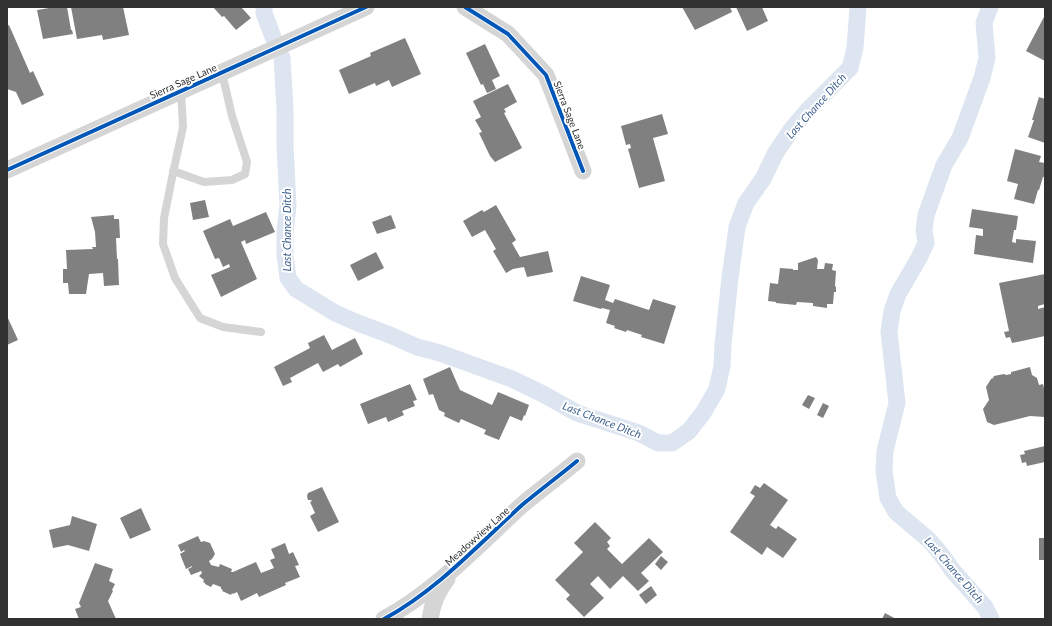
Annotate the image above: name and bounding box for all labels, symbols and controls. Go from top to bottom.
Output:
street label: Sierra Sage Lane [148,61,218,101]
water label: Last Chance Ditch [783,70,848,141]
street label: Sierra Sage Lane [551,79,589,151]
water label: Last Chance Ditch [280,188,293,272]
water label: Last Chance Ditch [561,399,644,441]
street label: Meadowview Lane [442,504,512,568]
water label: Last Chance Ditch [922,534,987,605]

